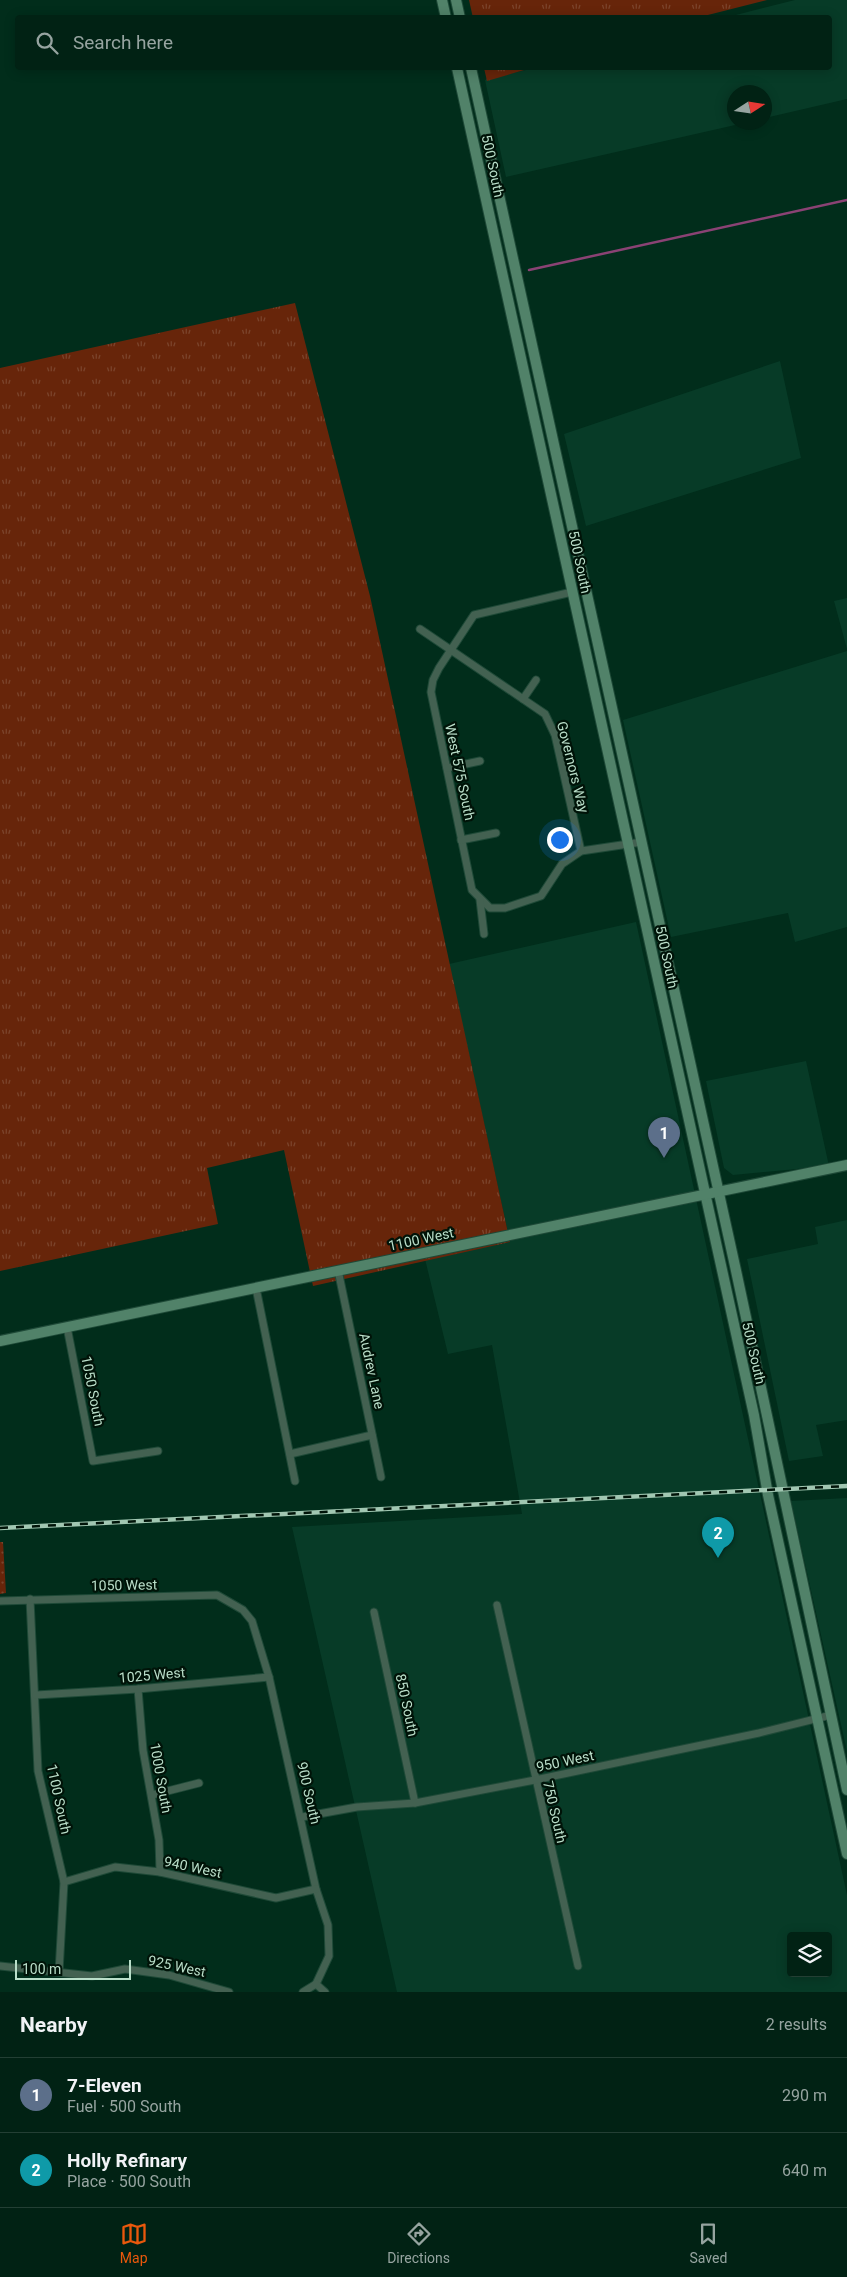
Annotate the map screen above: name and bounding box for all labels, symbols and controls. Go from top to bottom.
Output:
search box [15,15,832,70]
icon: search [33,29,61,57]
text: Search here [73,31,173,54]
north arrow [727,85,772,130]
street label: 500 South [479,133,507,199]
street label: 500 South [566,529,594,595]
street label: Governors Way [554,720,592,815]
street label: West 575 South [442,722,478,822]
your location [547,827,573,853]
street label: 500 South [653,924,681,990]
pin: 1 [648,1117,680,1158]
street label: 1100 West [387,1224,456,1254]
street label: 500 South [739,1320,769,1386]
street label: Audrev Lane [356,1332,388,1410]
street label: 1050 South [78,1354,108,1428]
pin: 2 [702,1517,734,1558]
street label: 1050 West [91,1576,158,1594]
street label: 1025 West [118,1664,186,1686]
street label: 850 South [393,1672,421,1738]
street label: 1000 South [147,1742,175,1814]
street label: 950 West [535,1747,596,1775]
street label: 900 South [294,1760,324,1826]
street label: 1100 South [44,1762,74,1836]
street label: 750 South [540,1779,570,1845]
street label: 940 West [163,1853,224,1881]
map controls [787,1932,832,1977]
button: layers [787,1932,832,1977]
street label: 925 West [147,1952,208,1980]
scale bar [15,1957,131,1980]
text: 100 m [22,1961,61,1977]
text: Nearby [20,2013,87,2037]
text: 2 results [766,2015,827,2034]
text: 7-Eleven [67,2074,142,2097]
text: 1 [31,2086,41,2105]
text: 290 m [782,2086,827,2105]
text: Fuel · 500 South [67,2097,181,2116]
text: Holly Refinary [67,2149,187,2172]
text: 2 [31,2161,41,2180]
text: 640 m [782,2161,827,2180]
text: Place · 500 South [67,2172,191,2191]
tab: Map [120,2220,148,2266]
tab: Directions [387,2220,450,2266]
tab: Saved [689,2220,727,2266]

